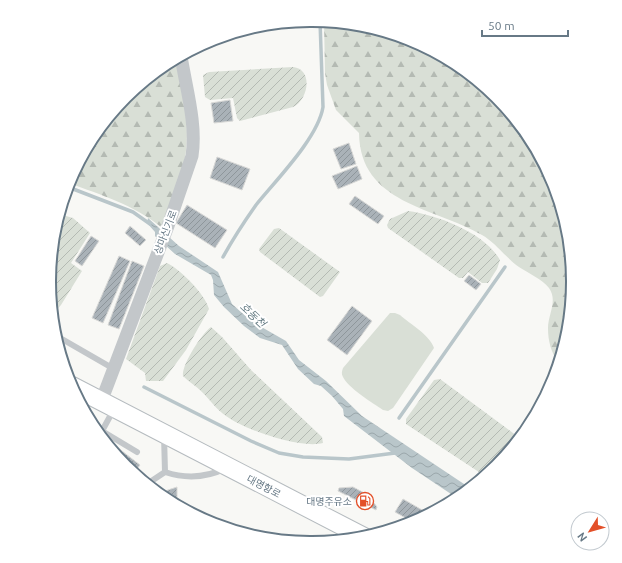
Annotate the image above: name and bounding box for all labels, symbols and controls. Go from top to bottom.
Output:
scale bar [482,12,568,38]
text: 50 m [488,19,515,32]
street label: 상마신기로 [152,209,179,256]
water label: 호동천 [238,300,270,331]
street label: 대명항로 [245,473,283,500]
fuel station icon: 대명주유소 [355,491,375,511]
place label: 대명주유소 [306,496,352,507]
north arrow [570,511,610,551]
text: N [575,530,589,544]

